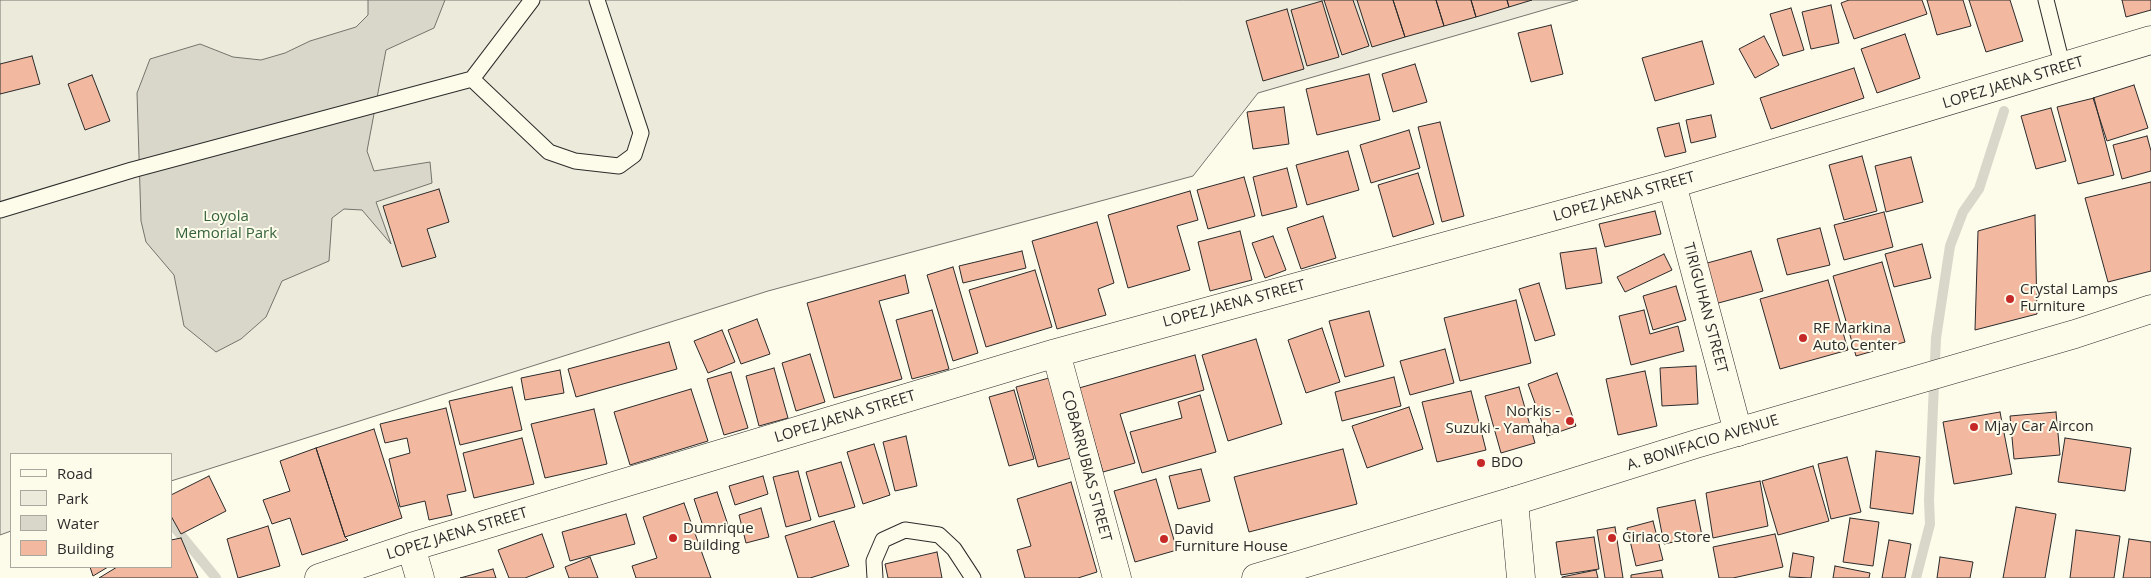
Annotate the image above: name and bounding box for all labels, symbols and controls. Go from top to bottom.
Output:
street label: LOPEZ JAENA STREET [1940,53,2086,113]
street label: LOPEZ JAENA STREET [1551,168,1697,226]
park label: Loyola Memorial Park [175,208,277,243]
street label: TIRIGUHAN STREET [1679,241,1731,375]
street label: LOPEZ JAENA STREET [1161,276,1307,332]
place label: Crystal Lamps Furniture [2020,281,2118,316]
marker: Crystal Lamps Furniture [2004,293,2016,305]
place label: RF Markina Auto Center [1813,320,1897,355]
marker: RF Markina Auto Center [1797,332,1809,344]
street label: LOPEZ JAENA STREET [772,387,918,447]
street label: COBARRUBIAS STREET [1057,388,1115,544]
place label: Norkis - Suzuki - Yamaha [1446,403,1560,438]
street label: A. BONIFACIO AVENUE [1625,411,1781,475]
marker: Norkis - Suzuki - Yamaha [1564,415,1576,427]
place label: Mjay Car Aircon [1984,418,2094,436]
marker: Mjay Car Aircon [1968,421,1980,433]
legend [10,453,172,568]
place label: BDO [1491,454,1523,472]
marker: BDO [1475,457,1487,469]
text: Road [57,463,93,483]
text: Park [57,488,88,508]
street label: LOPEZ JAENA STREET [384,504,530,564]
text: Water [57,513,99,533]
place label: Dumrique Building [683,520,754,555]
place label: David Furniture House [1174,521,1288,556]
place label: Ciriaco Store [1622,529,1711,547]
marker: Dumrique Building [667,532,679,544]
marker: Ciriaco Store [1606,532,1618,544]
marker: David Furniture House [1158,533,1170,545]
text: Building [57,538,114,558]

